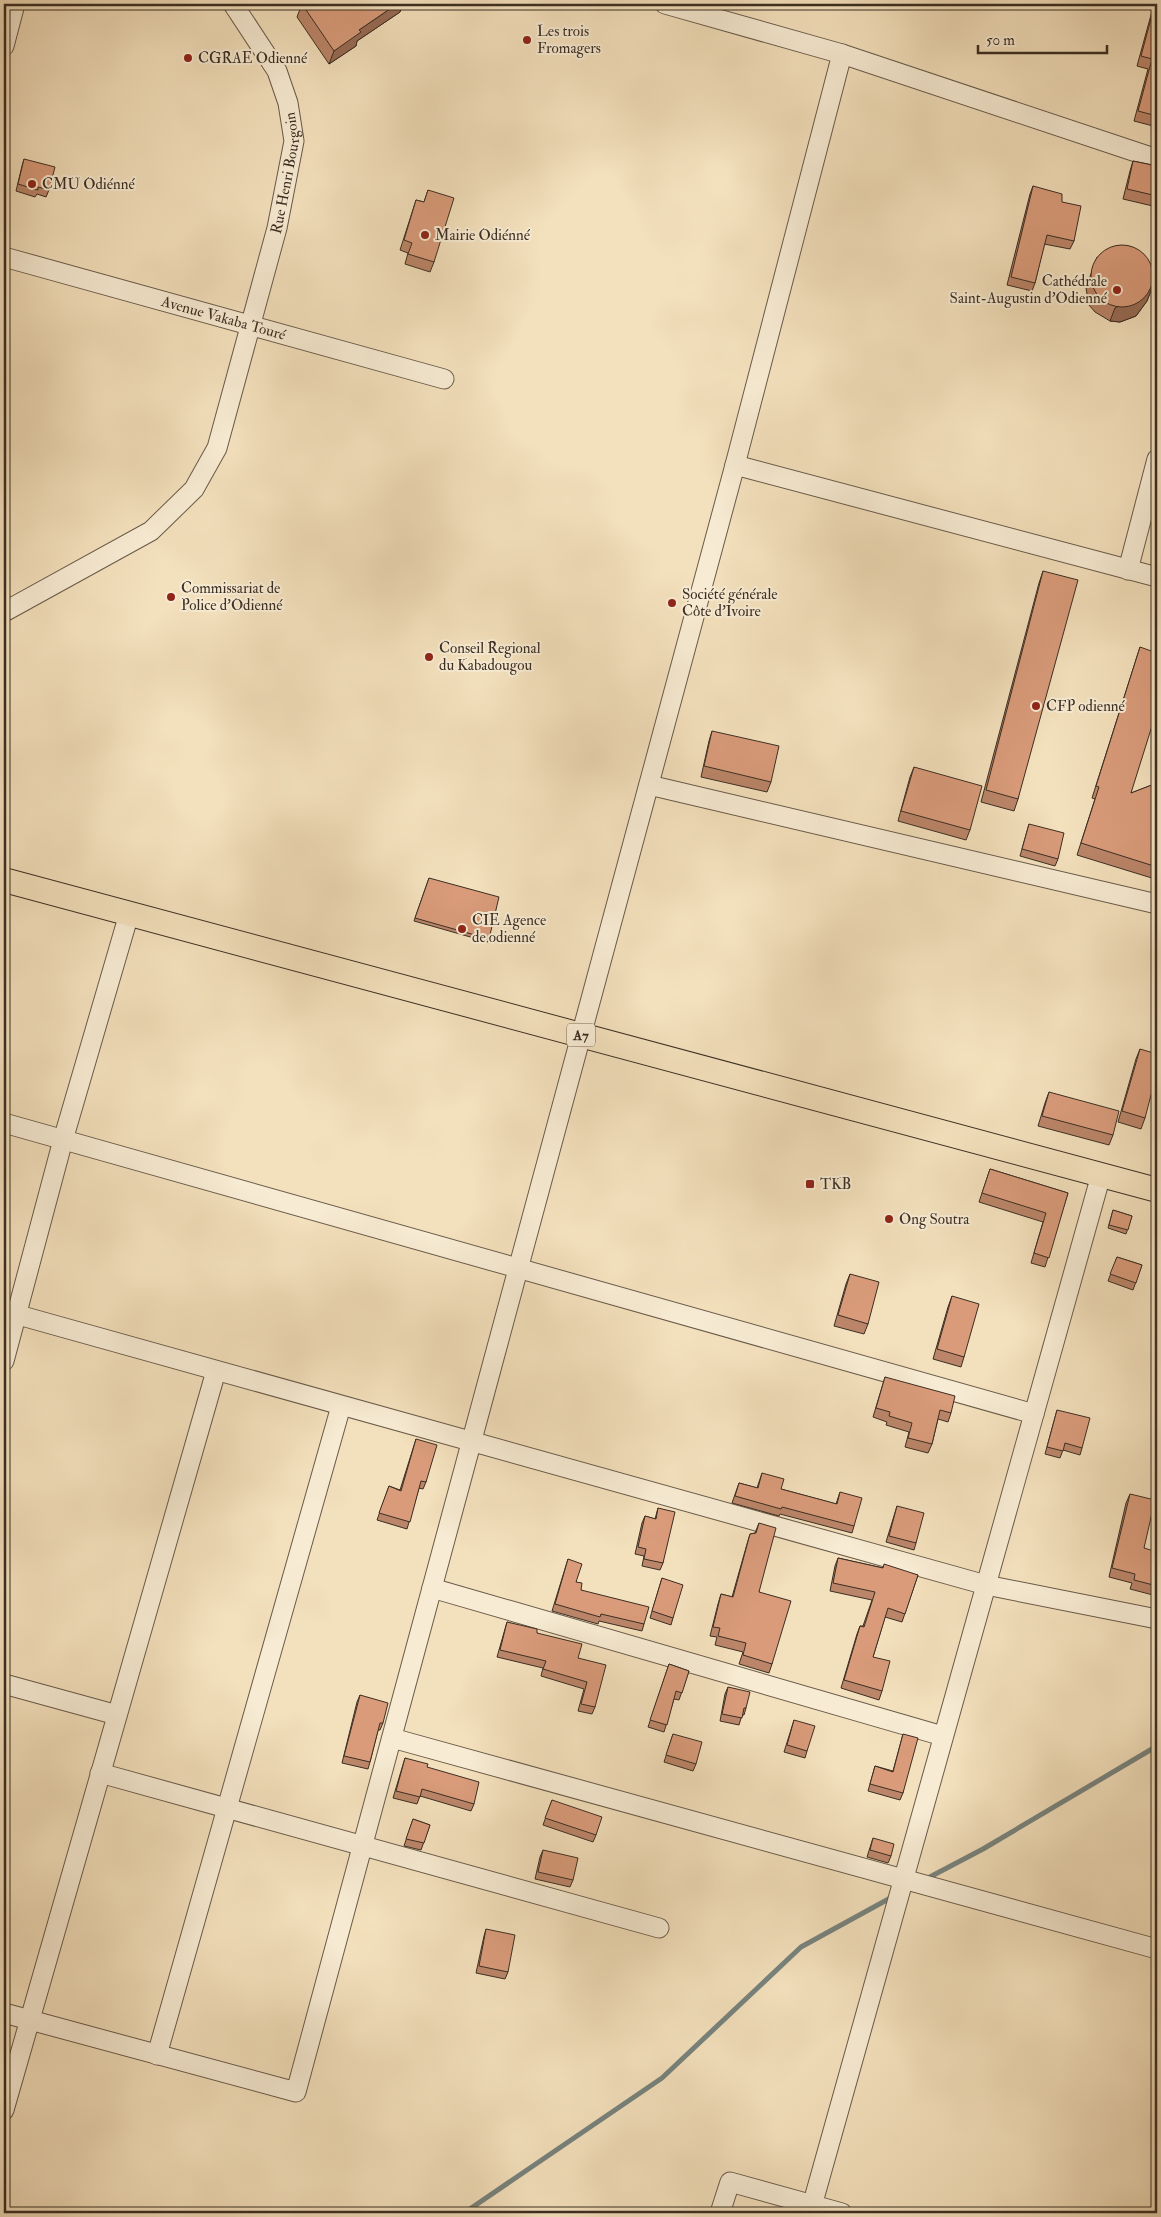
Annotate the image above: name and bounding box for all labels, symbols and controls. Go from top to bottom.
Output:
place label: Les trois Fromagers [537,22,601,58]
scale bar [978,22,1107,54]
text: 50 m [986,31,1015,50]
marker: Les trois Fromagers [521,34,533,46]
place label: CGRAE Odienné [198,49,308,68]
marker: CGRAE Odienné [182,52,194,64]
street label: Rue Henri Bourgoin [266,111,304,236]
place label: CMU Odiénné [42,175,135,194]
marker: CMU Odiénné [26,178,38,190]
place label: Mairie Odiénné [435,226,531,245]
marker: Mairie Odiénné [419,229,431,241]
place label: Cathédrale Saint-Augustin d'Odienné [950,272,1108,308]
marker: Cathédrale Saint-Augustin d'Odienné [1111,284,1123,296]
street label: Avenue Vakaba Touré [158,291,289,344]
place label: Commissariat de Police d'Odienné [181,579,283,615]
place label: Société générale Côte d'Ivoire [682,585,778,621]
marker: Commissariat de Police d'Odienné [165,591,177,603]
marker: Société générale Côte d'Ivoire [666,597,678,609]
place label: Conseil Regional du Kabadougou [439,639,541,675]
marker: Conseil Regional du Kabadougou [423,651,435,663]
place label: CFP odienné [1046,697,1126,716]
marker: CFP odienné [1030,700,1042,712]
place label: CIE Agence de odienné [472,911,546,947]
marker: CIE Agence de odienné [456,923,468,935]
road number: A7 [567,1024,595,1046]
place label: TKB [820,1175,851,1194]
marker: TKB [804,1178,816,1190]
place label: Ong Soutra [899,1210,970,1229]
marker: Ong Soutra [883,1213,895,1225]

